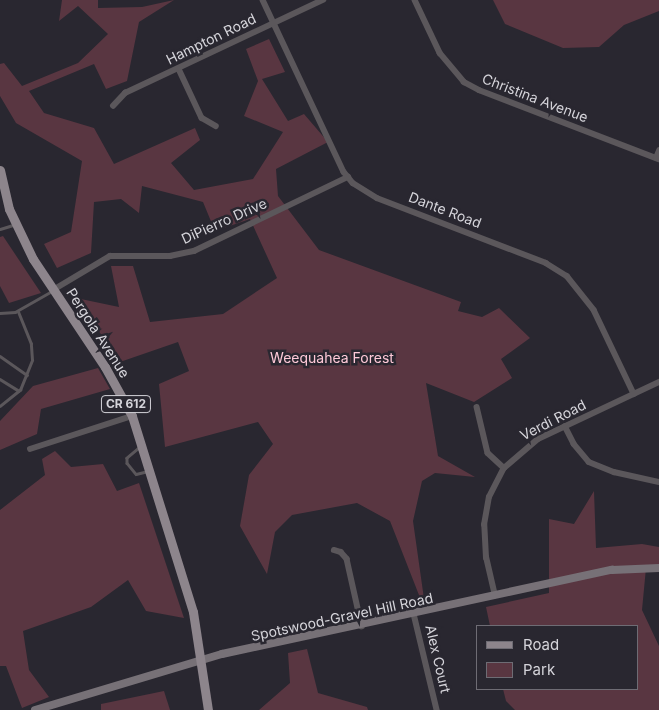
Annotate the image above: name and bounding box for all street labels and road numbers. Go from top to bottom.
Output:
street label: Hampton Road [163,10,259,68]
street label: Christina Avenue [480,70,590,126]
street label: Dante Road [406,188,484,232]
street label: DiPierro Drive [179,195,269,247]
street label: Pergola Avenue [63,285,133,381]
road number: CR 612 [100,394,152,414]
street label: Verdi Road [517,396,589,444]
street label: Spotswood-Gravel Hill Road [250,589,434,645]
street label: Alex Court [422,623,454,695]

